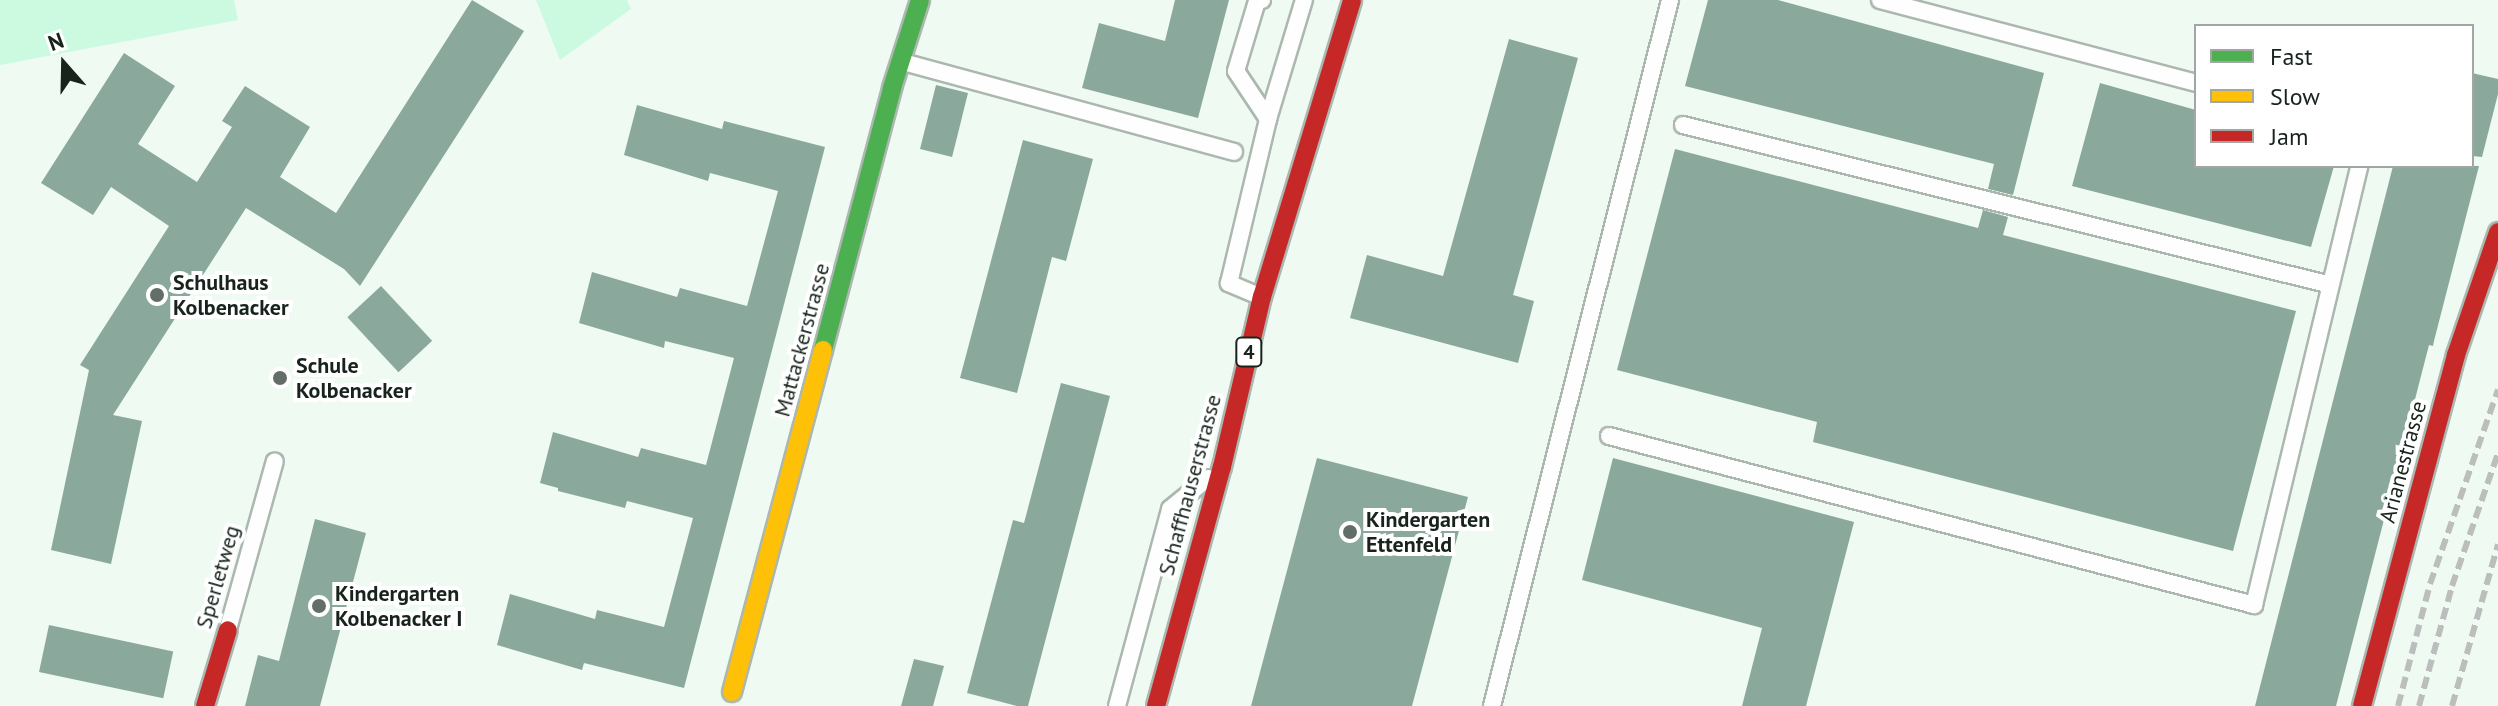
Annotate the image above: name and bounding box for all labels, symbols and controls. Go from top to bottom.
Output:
north arrow [24,24,104,104]
legend [2194,24,2474,168]
text: N [44,26,67,57]
text: Fast [2270,41,2313,72]
text: Slow [2270,81,2320,112]
text: Jam [2270,121,2308,152]
street label: Mattackerstrasse [769,260,835,420]
place label: Schulhaus Kolbenacker [173,269,289,320]
marker: Schulhaus Kolbenacker [148,286,166,304]
road number: 4 [1235,336,1263,368]
place label: Schule Kolbenacker [296,352,412,404]
marker: Schule Kolbenacker [271,369,289,387]
street label: Schaffhauserstrasse [1153,392,1227,578]
street label: Arianestrasse [2374,398,2432,526]
place label: Kindergarten Ettenfeld [1366,506,1490,558]
street label: Sperletweg [191,522,245,632]
marker: Kindergarten Ettenfeld [1341,523,1359,541]
place label: Kindergarten Kolbenacker I [335,580,463,632]
marker: Kindergarten Kolbenacker I [310,597,328,615]

